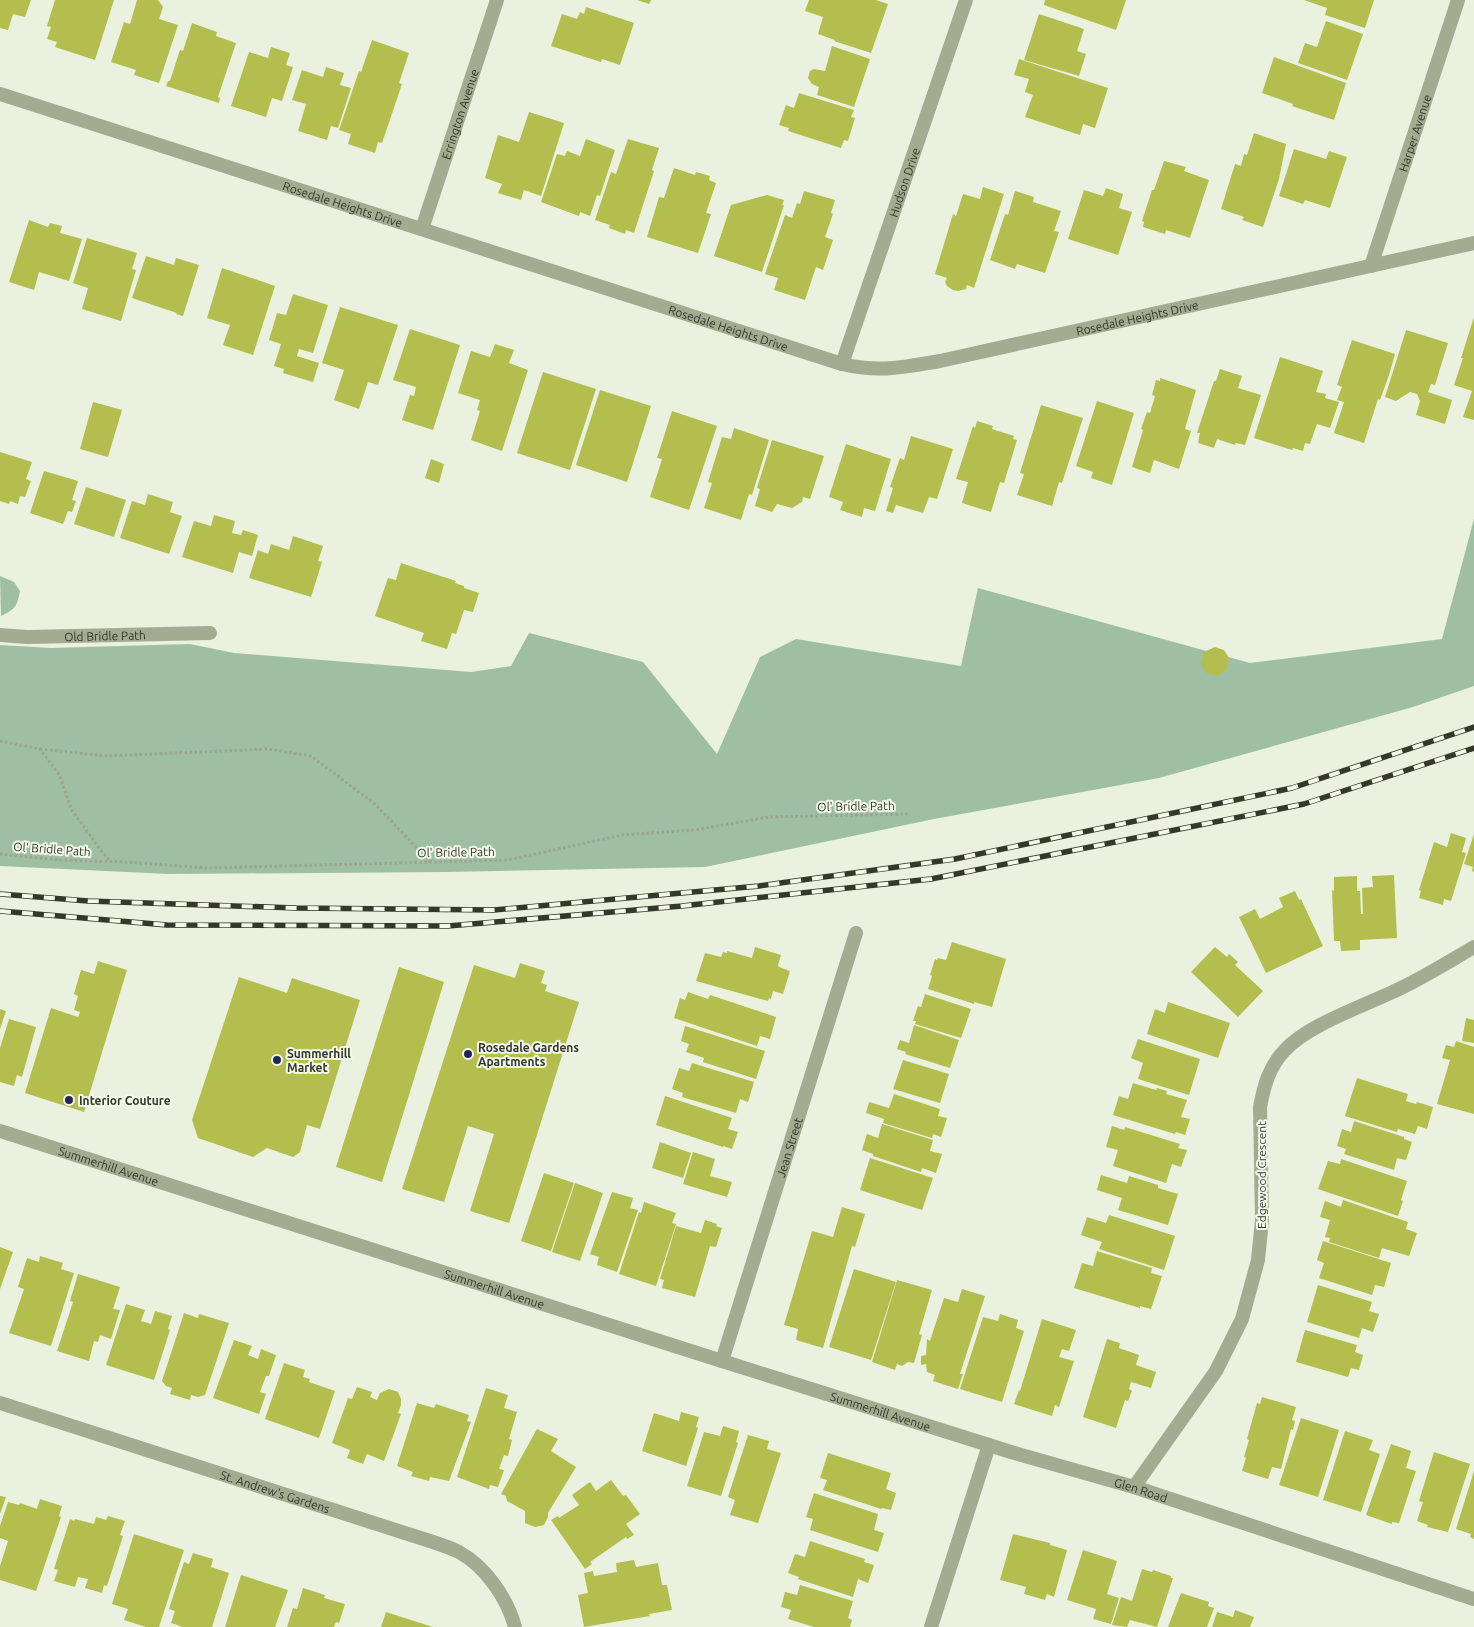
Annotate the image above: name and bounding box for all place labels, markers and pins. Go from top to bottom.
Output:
place label: Rosedale Gardens Apartments [478,1041,579,1068]
place label: Summerhill Market [287,1047,351,1074]
marker: Rosedale Gardens Apartments [462,1048,474,1060]
marker: Summerhill Market [271,1054,283,1066]
marker: Interior Couture [63,1094,75,1106]
place label: Interior Couture [79,1094,171,1107]

